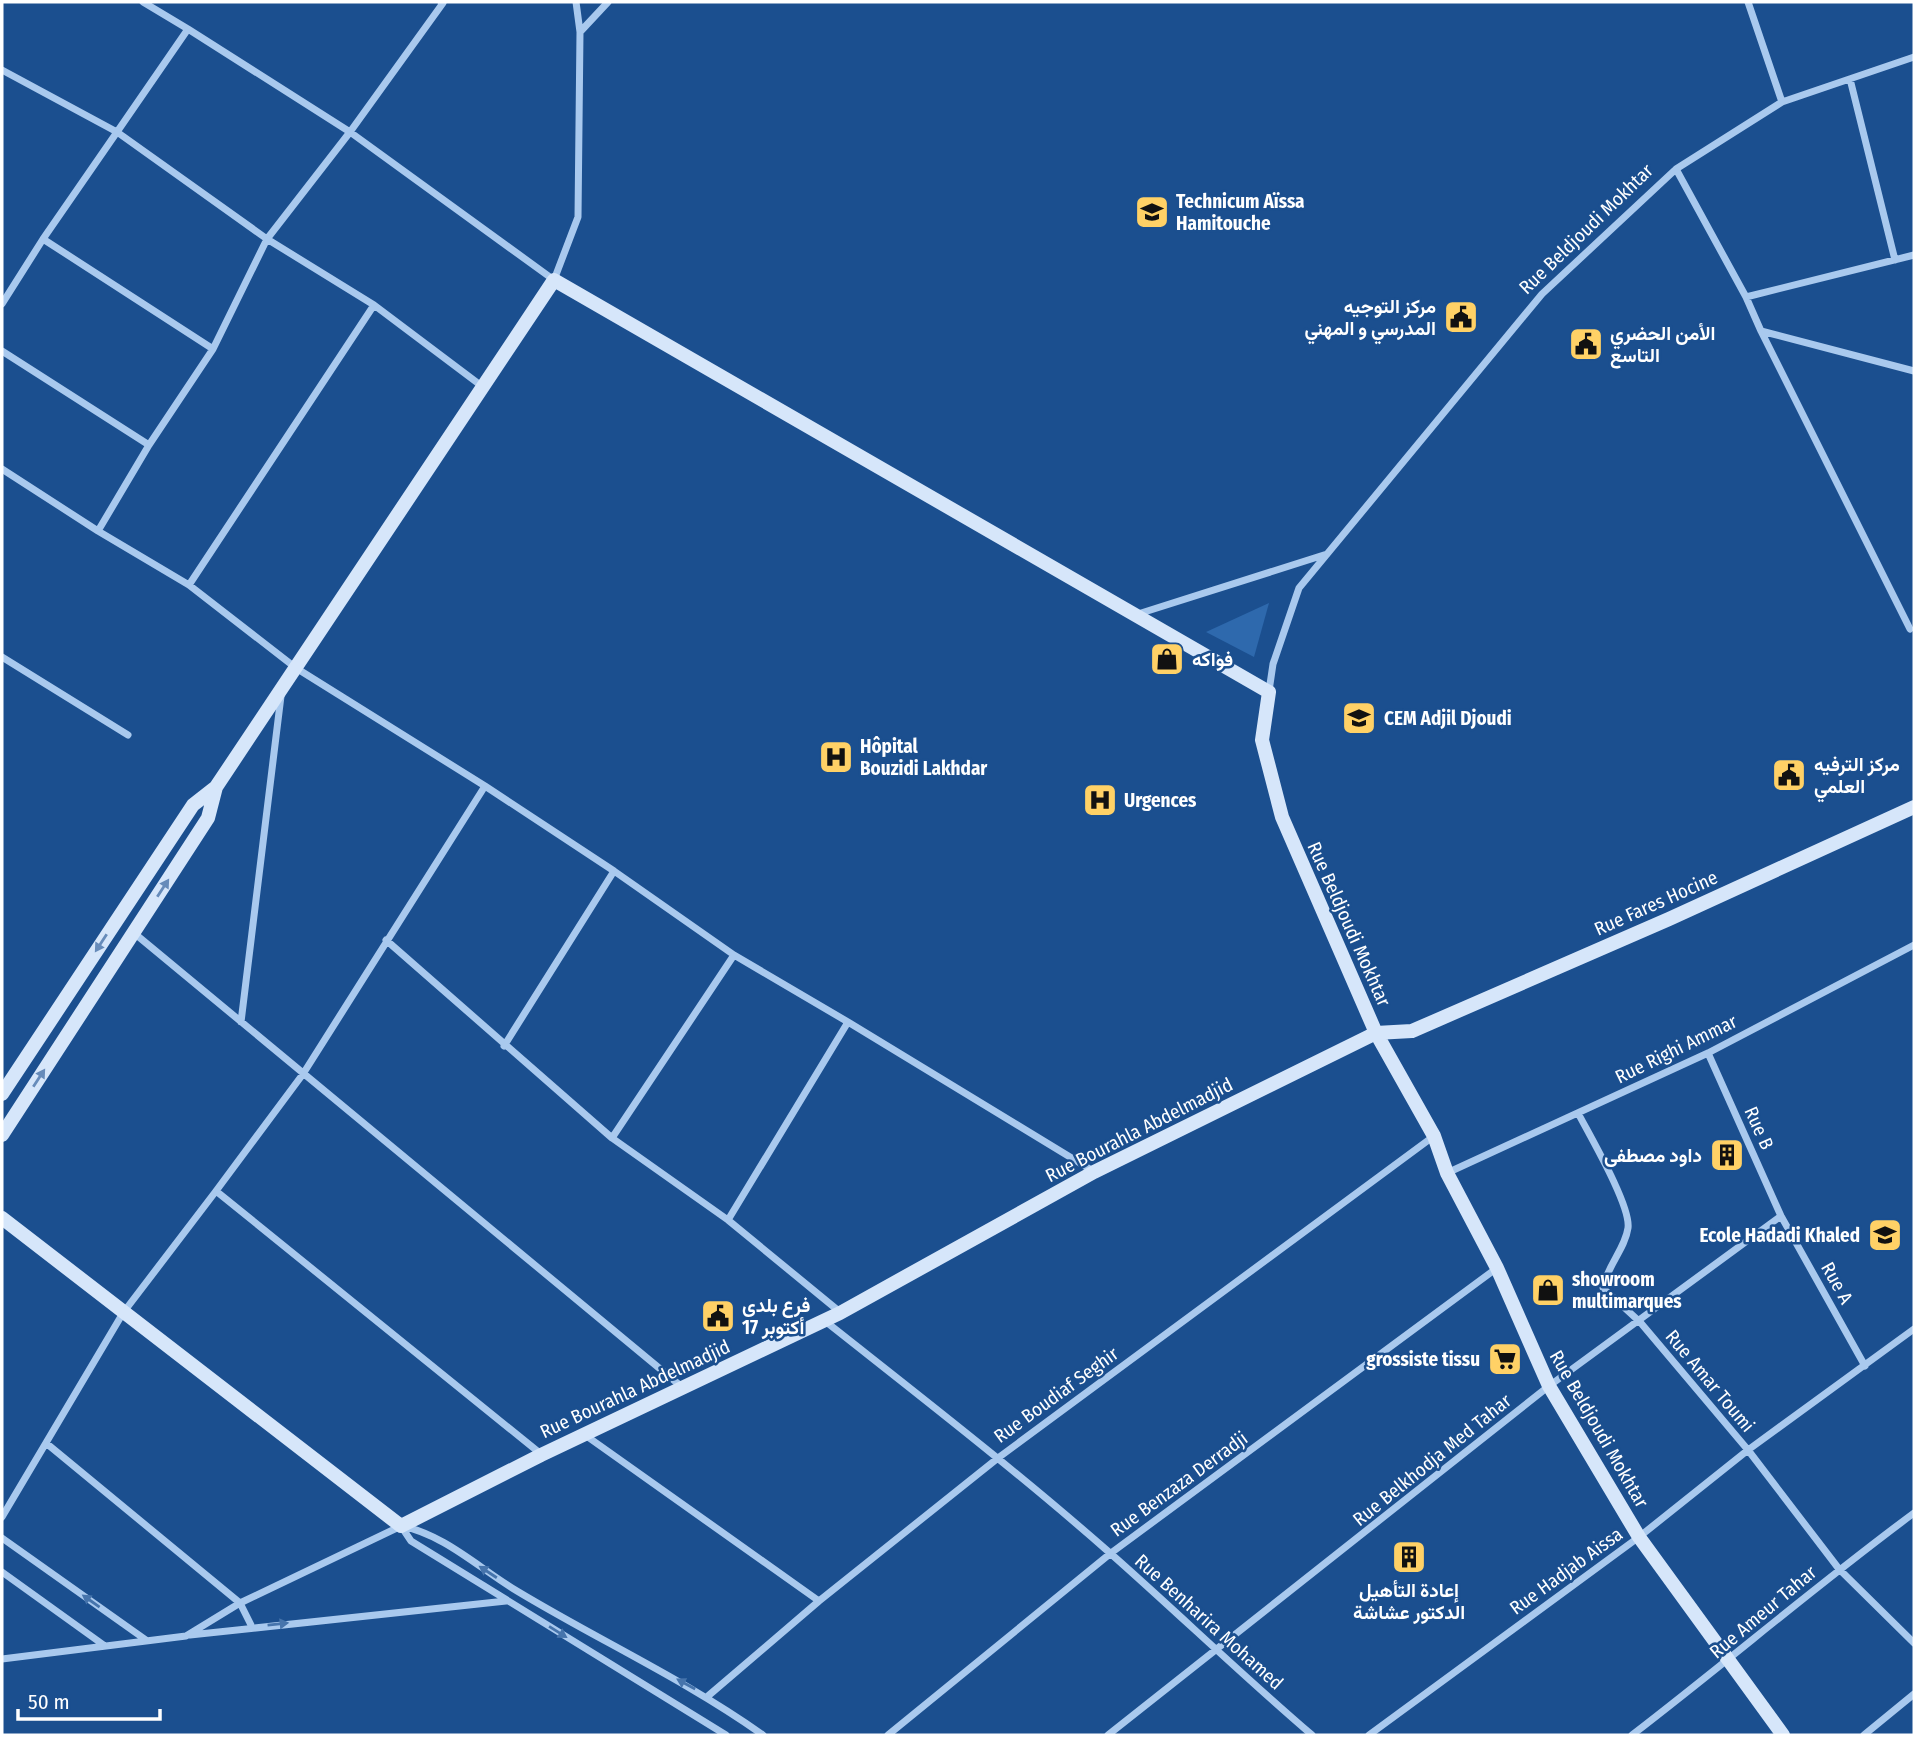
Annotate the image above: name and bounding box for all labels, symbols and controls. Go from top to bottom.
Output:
street label: Rue Beldjoudi Mokhtar [1514,159,1658,299]
place label: Technicum Aïssa Hamitouche [1176,190,1305,235]
school or university icon: Technicum Aïssa Hamitouche [1133,193,1171,231]
place label: مركز التوجيه المدرسي و المهني [1304,295,1436,345]
public building icon: مركز التوجيه المدرسي و المهني [1442,298,1480,336]
place label: الأمن الحضري التاسع [1610,322,1716,369]
public building icon: الأمن الحضري التاسع [1567,325,1605,363]
shop icon: فواكه [1148,640,1186,678]
place label: فواكه [1192,648,1233,672]
school or university icon: CEM Adjil Djoudi [1340,699,1378,737]
place label: CEM Adjil Djoudi [1384,707,1512,730]
place label: Hôpital Bouzidi Lakhdar [860,735,988,780]
hospital icon: Hôpital Bouzidi Lakhdar [817,738,855,776]
place label: مركز الترفيه العلمي [1814,753,1900,803]
public building icon: مركز الترفيه العلمي [1770,756,1808,794]
hospital icon: Urgences [1081,781,1119,819]
place label: Urgences [1124,789,1197,812]
street label: Rue Beldjoudi Mokhtar [1302,838,1396,1010]
street label: Rue Fares Hocine [1591,866,1721,940]
one-way arrow [157,878,170,897]
one-way arrow [95,934,108,953]
street label: Rue Righi Ammar [1611,1009,1741,1088]
one-way arrow [32,1069,45,1088]
street label: Rue Bourahla Abdelmadjid [1042,1073,1236,1187]
street label: Rue B [1739,1103,1779,1153]
building icon: داود مصطفى [1708,1136,1746,1174]
place label: داود مصطفى [1604,1144,1702,1168]
school or university icon: Ecole Hadadi Khaled [1866,1216,1904,1254]
place label: Ecole Hadadi Khaled [1699,1224,1860,1247]
street label: Rue A [1816,1258,1858,1308]
place label: showroom multimarques [1572,1268,1682,1313]
shop icon: showroom multimarques [1529,1271,1567,1309]
place label: فرع بلدي 17 أكتوبر [742,1294,810,1340]
public building icon: فرع بلدي 17 أكتوبر [699,1297,737,1335]
street label: Rue Amar Toumi [1661,1325,1759,1437]
street label: Rue Bourahla Abdelmadjid [536,1335,734,1443]
supermarket icon: grossiste tissu [1486,1340,1524,1378]
street label: Rue Boudiaf Seghir [989,1342,1123,1448]
street label: Rue Beldjoudi Mokhtar [1545,1346,1654,1512]
place label: grossiste tissu [1366,1348,1480,1371]
street label: Rue Belkhodja Med Tahar [1348,1389,1516,1531]
street label: Rue Benzaza Derradji [1106,1427,1252,1541]
street label: Rue Hadjab Aissa [1505,1522,1627,1620]
building icon: إعادة التأهيل الدكتور عشاشة [1390,1538,1428,1576]
street label: Rue Benharira Mohamed [1130,1549,1288,1695]
street label: Rue Ameur Tahar [1705,1560,1821,1663]
one-way arrow [478,1566,498,1579]
place label: إعادة التأهيل الدكتور عشاشة [1353,1579,1465,1625]
one-way arrow [82,1594,100,1608]
one-way arrow [267,1619,289,1630]
one-way arrow [548,1626,567,1639]
scale bar [18,1678,159,1722]
one-way arrow [676,1678,696,1690]
text: 50 m [28,1689,70,1715]

